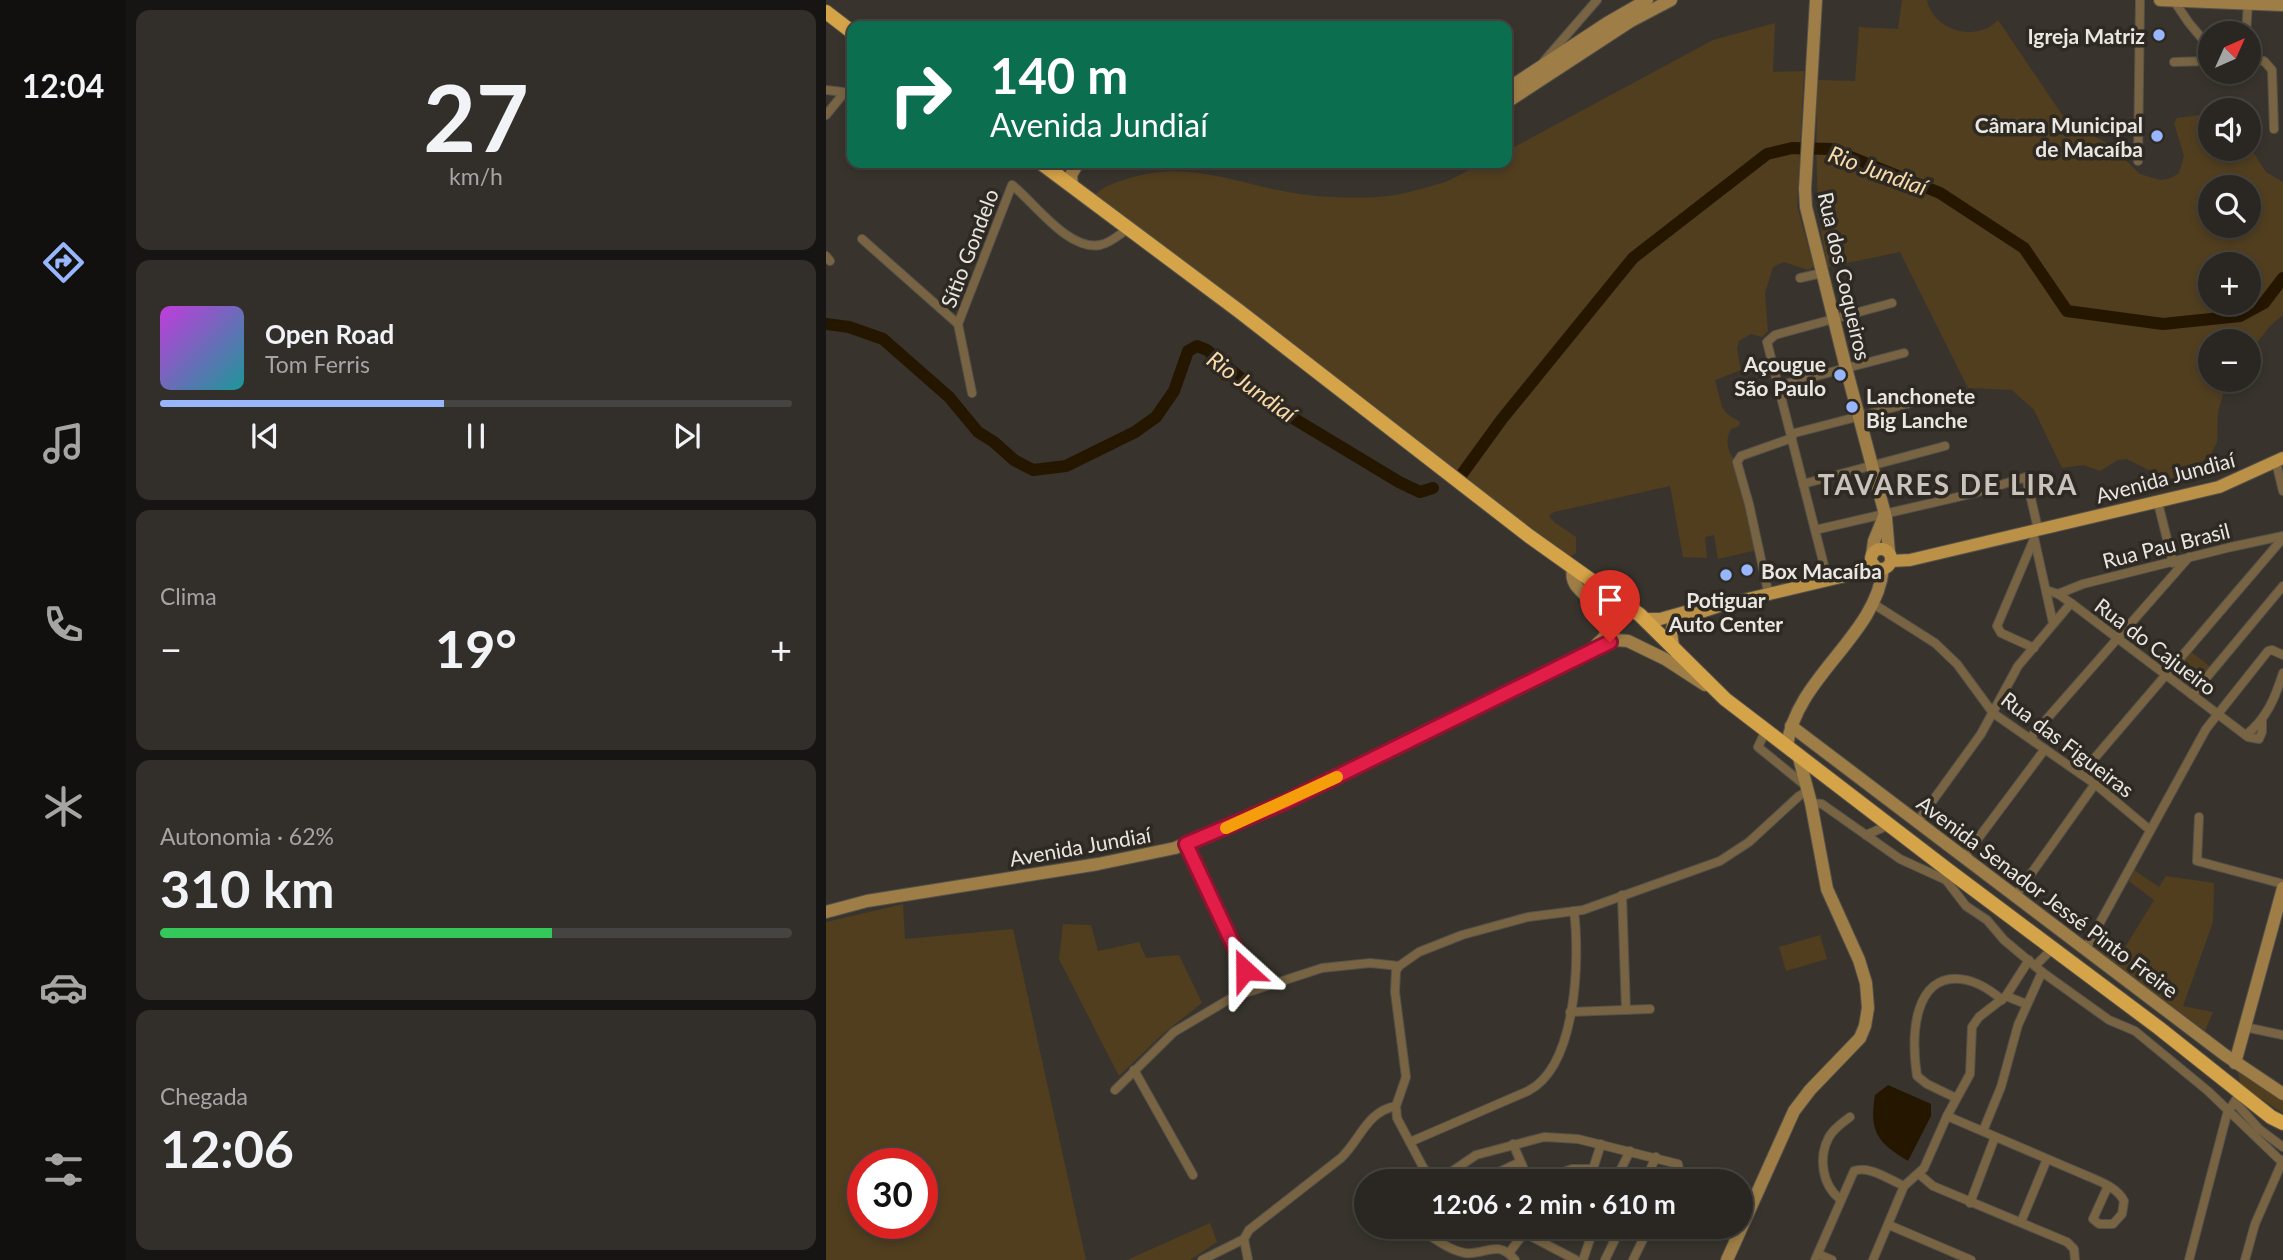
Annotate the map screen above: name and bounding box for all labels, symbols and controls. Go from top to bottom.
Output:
north arrow [2198,21,2261,84]
map controls [2198,21,2261,392]
place label: Igreja Matriz [2027,23,2145,48]
marker: Igreja Matriz [2151,27,2167,43]
text: 140 m [990,46,1128,104]
icon: right [875,49,966,140]
text: 27 [423,62,529,171]
text: 12:04 [22,66,104,105]
button: sound [2198,98,2261,161]
text: Avenida Jundiaí [990,105,1208,144]
place label: Câmara Municipal de Macaíba [1975,112,2143,161]
marker: Câmara Municipal de Macaíba [2149,128,2165,144]
water label: Rio Jundiaí [1825,139,1933,201]
text: km/h [449,162,503,190]
button: search [2198,175,2261,238]
street label: Sítio Gondelo [935,185,1003,311]
street label: Rua dos Coqueiros [1813,189,1877,363]
icon: directions [39,238,88,287]
button: + [2198,252,2261,315]
text: Open Road [265,318,394,350]
button: − [2198,329,2261,392]
water label: Rio Jundiaí [1202,344,1303,429]
text: Tom Ferris [265,350,370,378]
place label: Açougue São Paulo [1734,351,1826,400]
marker: Açougue São Paulo [1832,367,1848,383]
place label: Lanchonete Big Lanche [1866,383,1975,432]
marker: Lanchonete Big Lanche [1844,399,1860,415]
icon: previous [246,417,284,455]
icon: pause [457,417,495,455]
icon: next [668,417,706,455]
icon: music [39,419,88,468]
street label: Avenida Jundiaí [2093,446,2238,508]
district label: TAVARES DE LIRA [1818,467,2078,501]
street label: Rua Pau Brasil [2100,517,2232,573]
place label: Box Macaíba [1761,558,1882,583]
marker: Box Macaíba [1739,562,1755,578]
marker: Potiguar Auto Center [1718,567,1734,583]
pin [1580,570,1640,642]
icon: arrive [1591,581,1629,619]
text: Clima [160,582,217,610]
place label: Potiguar Auto Center [1668,587,1783,636]
street label: Rua do Cajueiro [2090,592,2222,700]
icon: phone [39,600,88,649]
text: 19° [435,617,517,679]
text: − [160,626,182,672]
text: + [770,626,792,672]
street label: Rua das Figueiras [1997,686,2139,802]
icon: climate [39,782,88,831]
street label: Avenida Senador Jessé Pinto Freire [1913,790,2183,1002]
street label: Avenida Jundiaí [1007,821,1154,871]
text: Autonomia · 62% [160,822,334,850]
text: 310 km [160,857,334,919]
position arrow [1208,933,1282,1007]
icon: car [39,963,88,1012]
text: Chegada [160,1082,248,1110]
text: 12:06 [160,1117,294,1179]
icon: filters [39,1145,88,1194]
speed limit sign: 30 [847,1148,938,1239]
text: 12:06 · 2 min · 610 m [1431,1188,1676,1220]

